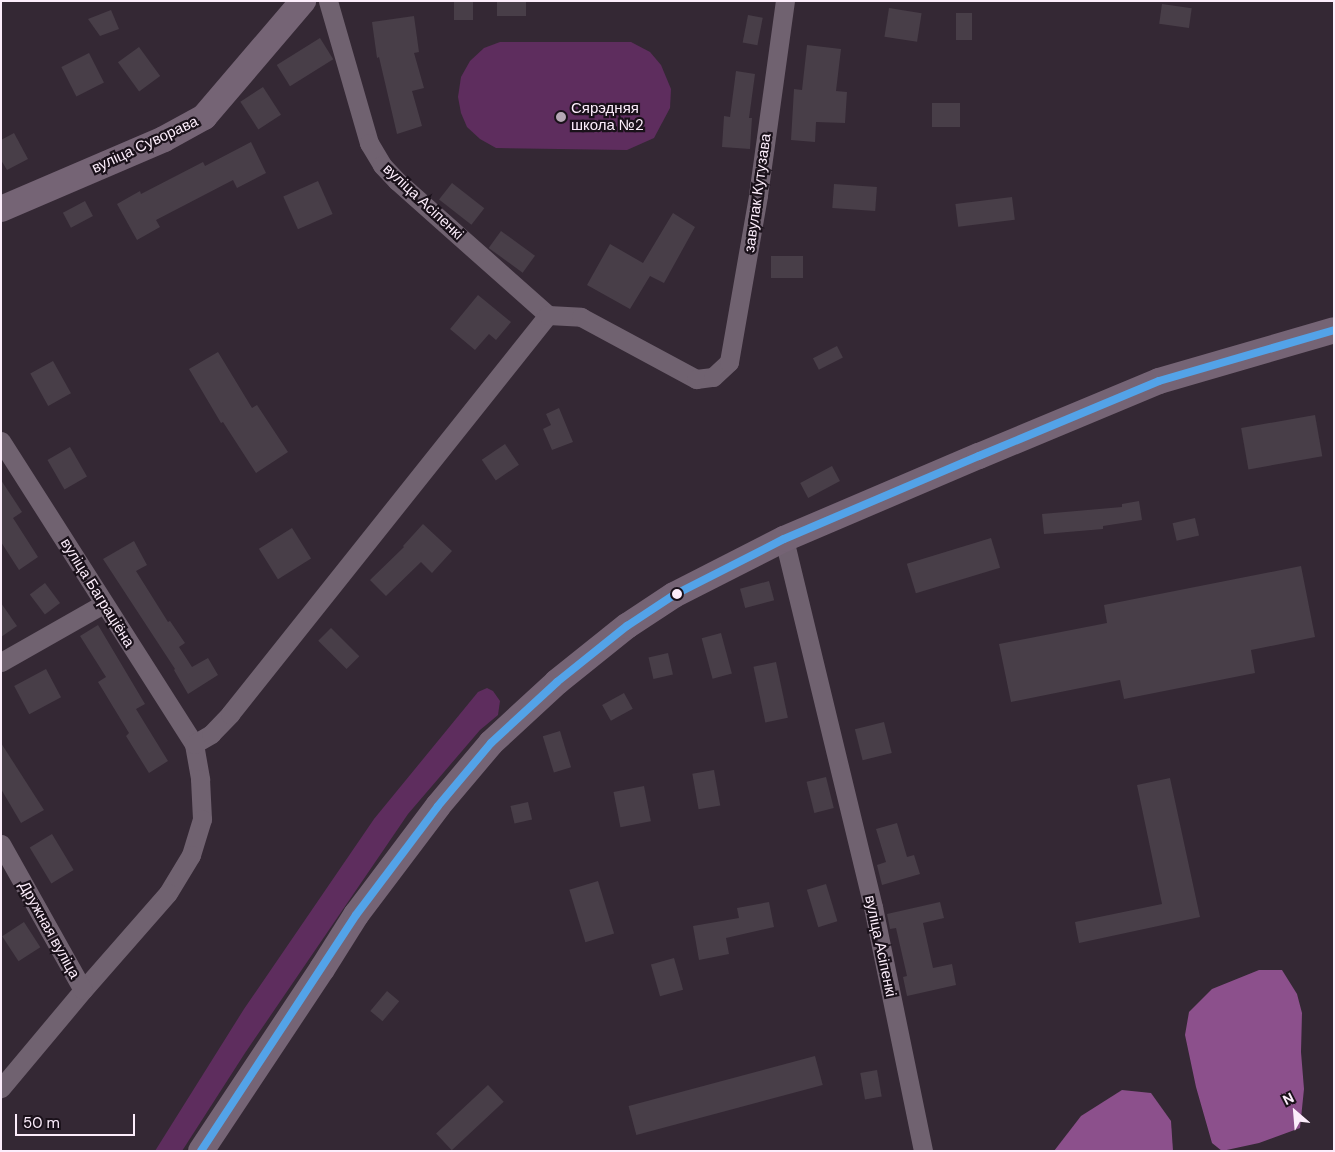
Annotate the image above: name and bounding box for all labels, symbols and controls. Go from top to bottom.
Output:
place label: Сярэдняя школа №2 [571,99,644,134]
marker: Сярэдняя школа №2 [555,111,567,123]
street label: вуліца Суворава [89,113,201,177]
street label: завулак Кутузава [741,132,775,254]
street label: вуліца Асіпенкі [379,160,467,244]
street label: вуліца Баграціёна [56,535,138,651]
unlabelled marker [672,589,682,599]
street label: Дружная вуліца [15,878,83,982]
street label: вуліца Асіпенкі [860,894,900,998]
north arrow [1270,1087,1320,1137]
text: N [1280,1088,1297,1109]
scale bar [18,1104,138,1136]
text: 50 m [23,1113,60,1133]

